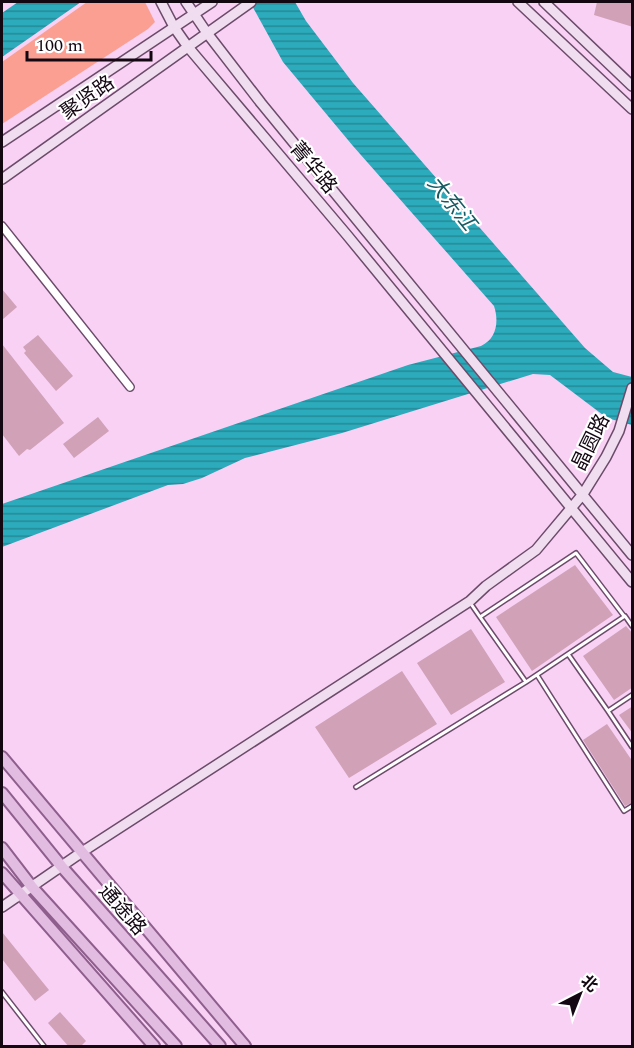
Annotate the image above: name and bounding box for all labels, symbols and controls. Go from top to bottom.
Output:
scale bar [27,24,152,62]
text: 100 m [36,32,83,59]
street label: 聚贤路 [54,68,121,127]
street label: 菁华路 [282,135,344,200]
water label: 大东江 [419,169,485,240]
street label: 晶圆路 [564,409,618,476]
street label: 通途路 [91,877,153,942]
north arrow [550,964,610,1024]
text: 北 [575,969,603,998]

